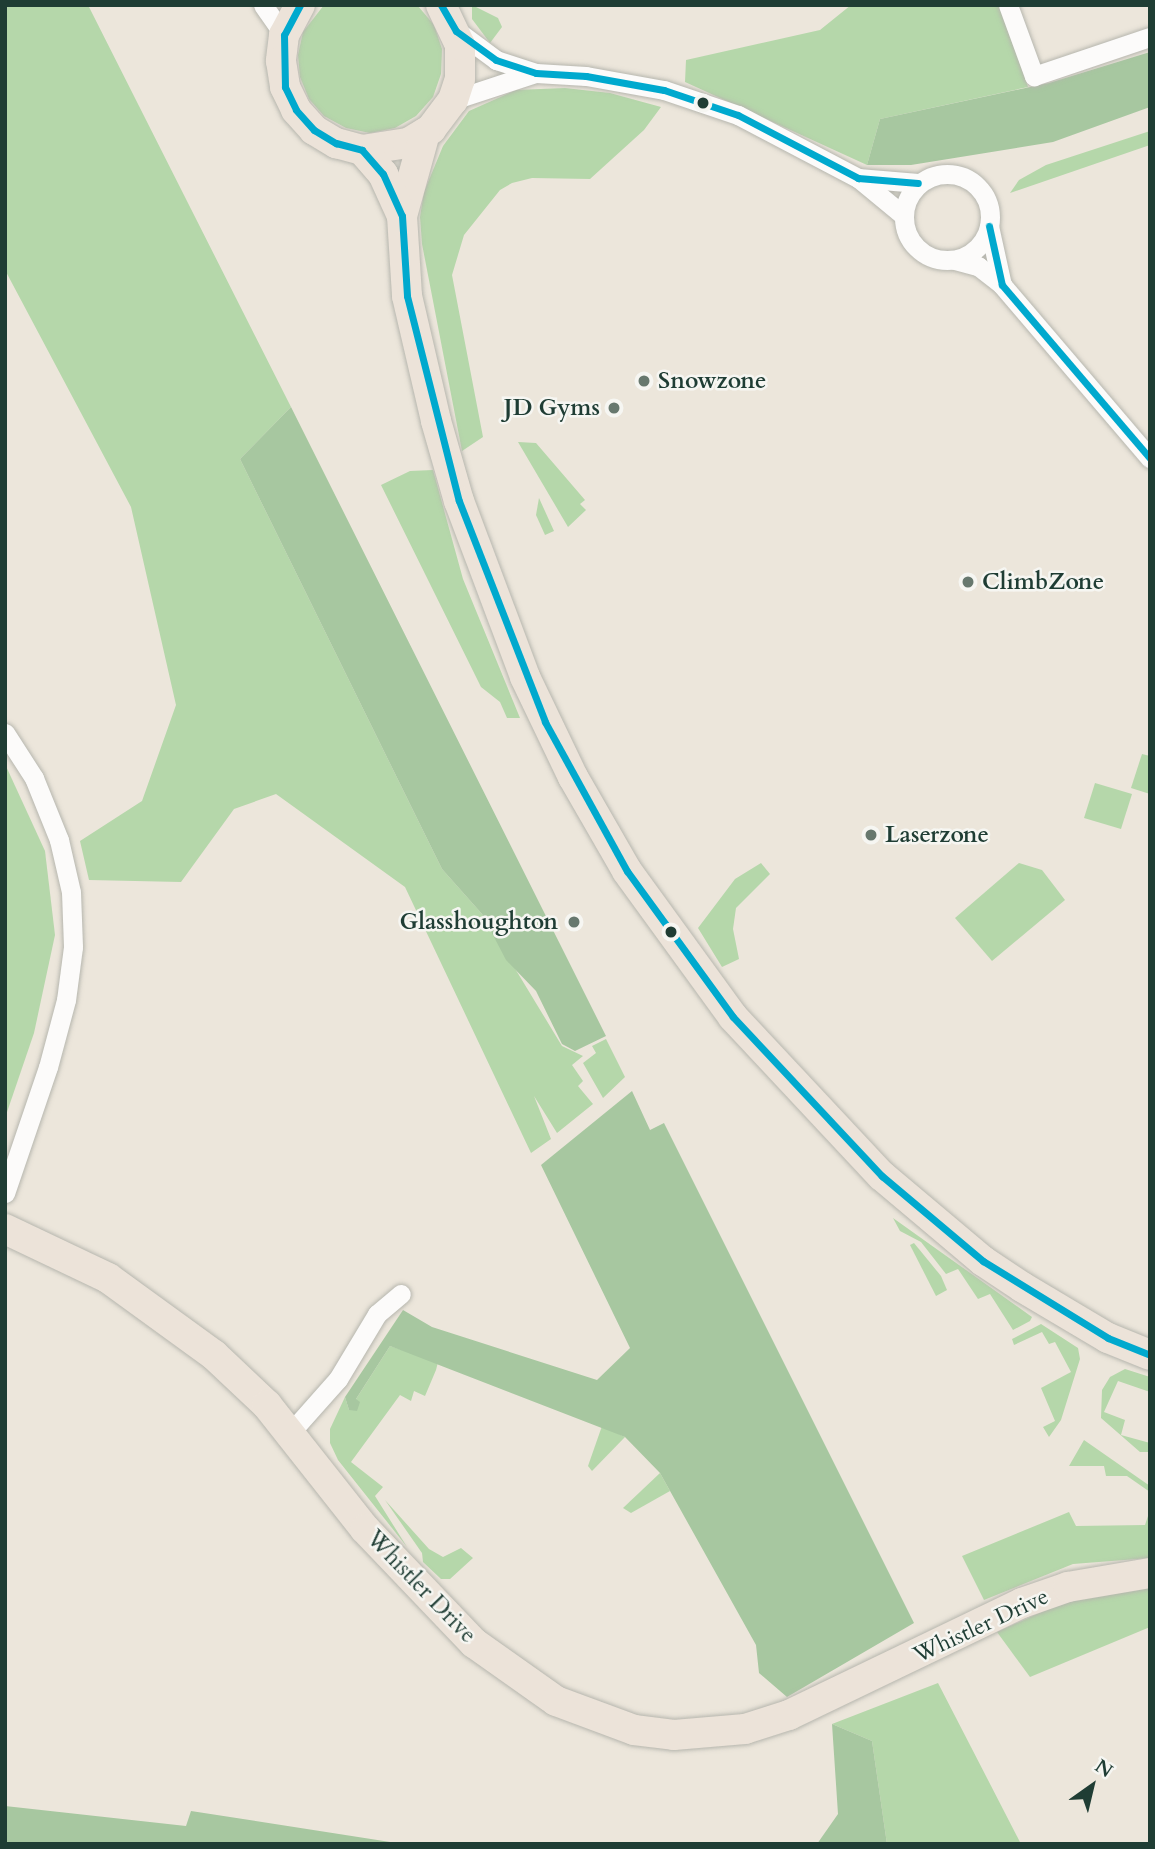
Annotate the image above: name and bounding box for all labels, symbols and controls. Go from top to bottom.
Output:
unlabelled marker [696,96,710,110]
place label: Snowzone [658,367,766,395]
marker: Snowzone [636,373,652,389]
place label: JD Gyms [504,394,600,422]
marker: JD Gyms [606,400,622,416]
place label: ClimbZone [982,568,1104,596]
marker: ClimbZone [960,574,976,590]
place label: Laserzone [885,821,989,849]
marker: Laserzone [863,827,879,843]
place label: Glasshoughton [400,908,558,936]
marker: Glasshoughton [564,912,584,932]
unlabelled marker [664,925,678,939]
street label: Whistler Drive [360,1525,482,1649]
street label: Whistler Drive [909,1583,1053,1669]
north arrow [1057,1751,1127,1821]
text: N [1090,1753,1118,1784]

